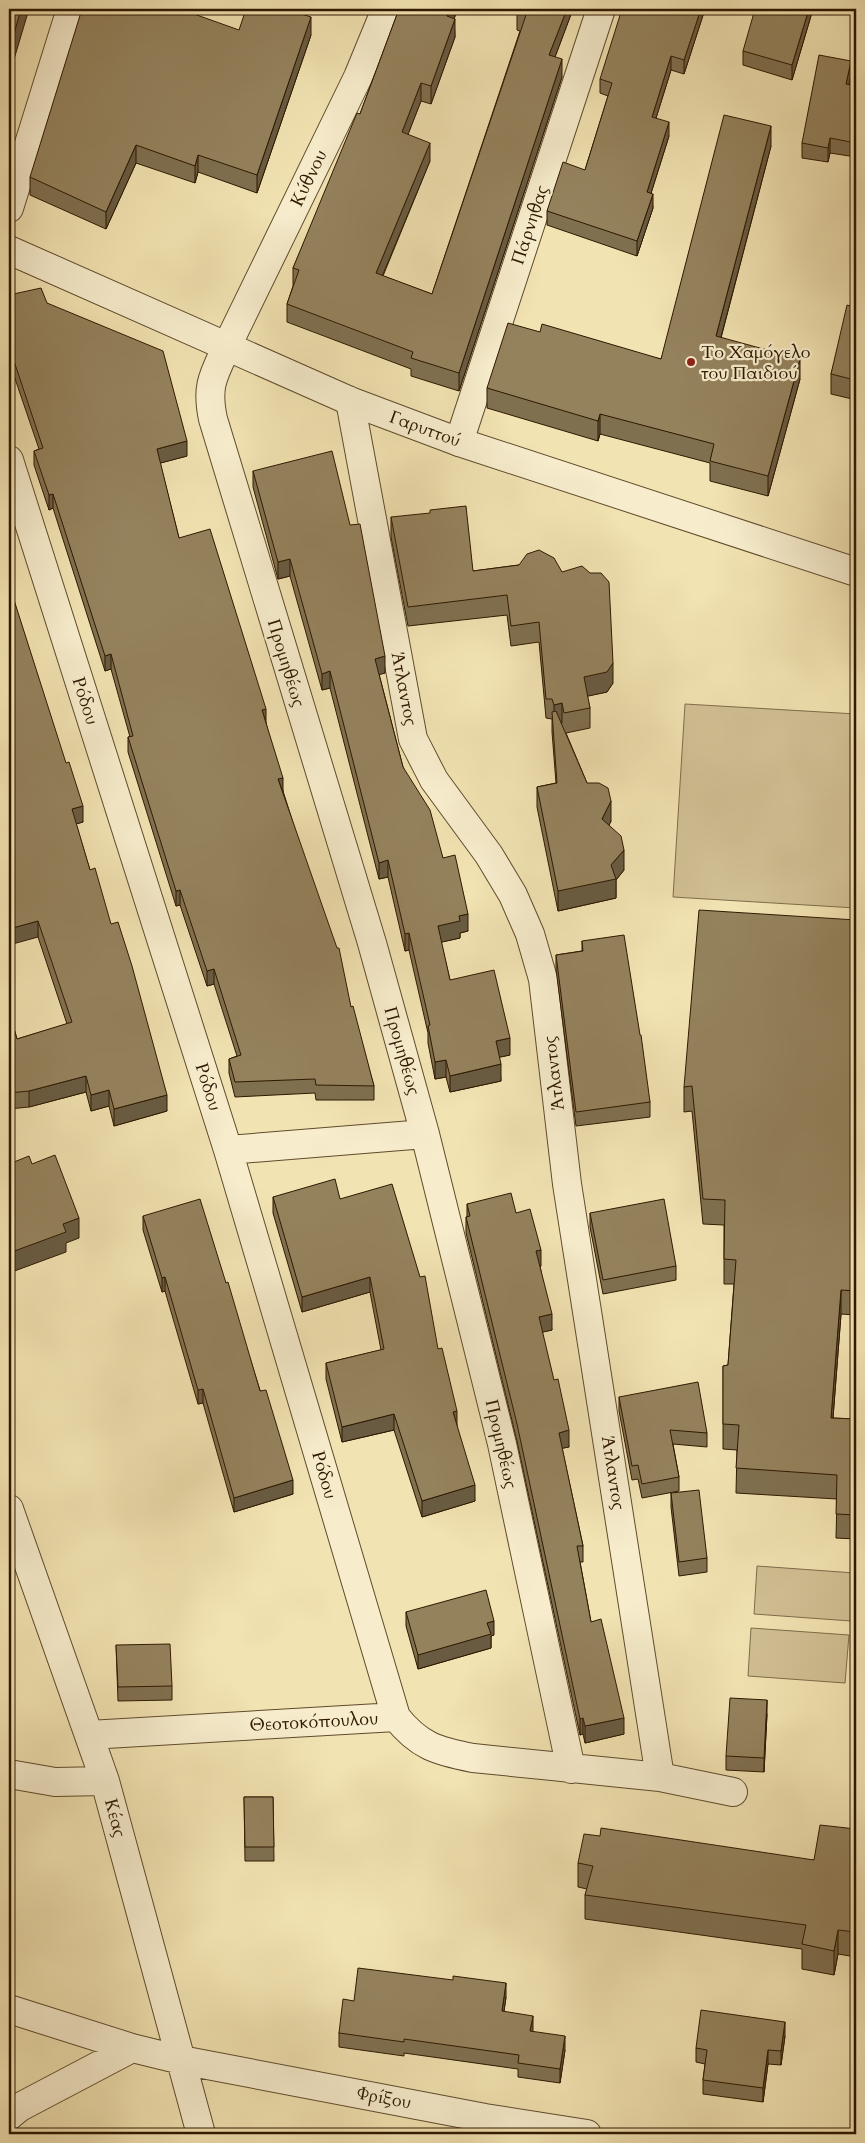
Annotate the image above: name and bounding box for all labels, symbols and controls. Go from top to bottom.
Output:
street label: Κύθνου [284,145,334,211]
street label: Πάρνηθας [505,182,555,268]
place label: Το Χαμόγελο του Παιδιού [701,340,811,386]
marker: Το Χαμόγελο του Παιδιού [685,356,697,368]
street label: Γαρυττού [386,405,464,453]
street label: Προμηθέως [261,616,311,710]
street label: Άτλαντος [385,650,423,728]
street label: Ρόδου [66,674,104,728]
street label: Προμηθέως [377,1004,427,1098]
street label: Άτλαντος [537,1034,571,1112]
street label: Ρόδου [189,1060,227,1114]
street label: Προμηθέως [479,1397,523,1491]
street label: Άτλαντος [595,1434,631,1512]
street label: Ρόδου [305,1448,343,1502]
street label: Θεοτοκόπουλου [249,1706,379,1738]
street label: Κέας [98,1796,132,1840]
street label: Φρίξου [355,2080,413,2116]

